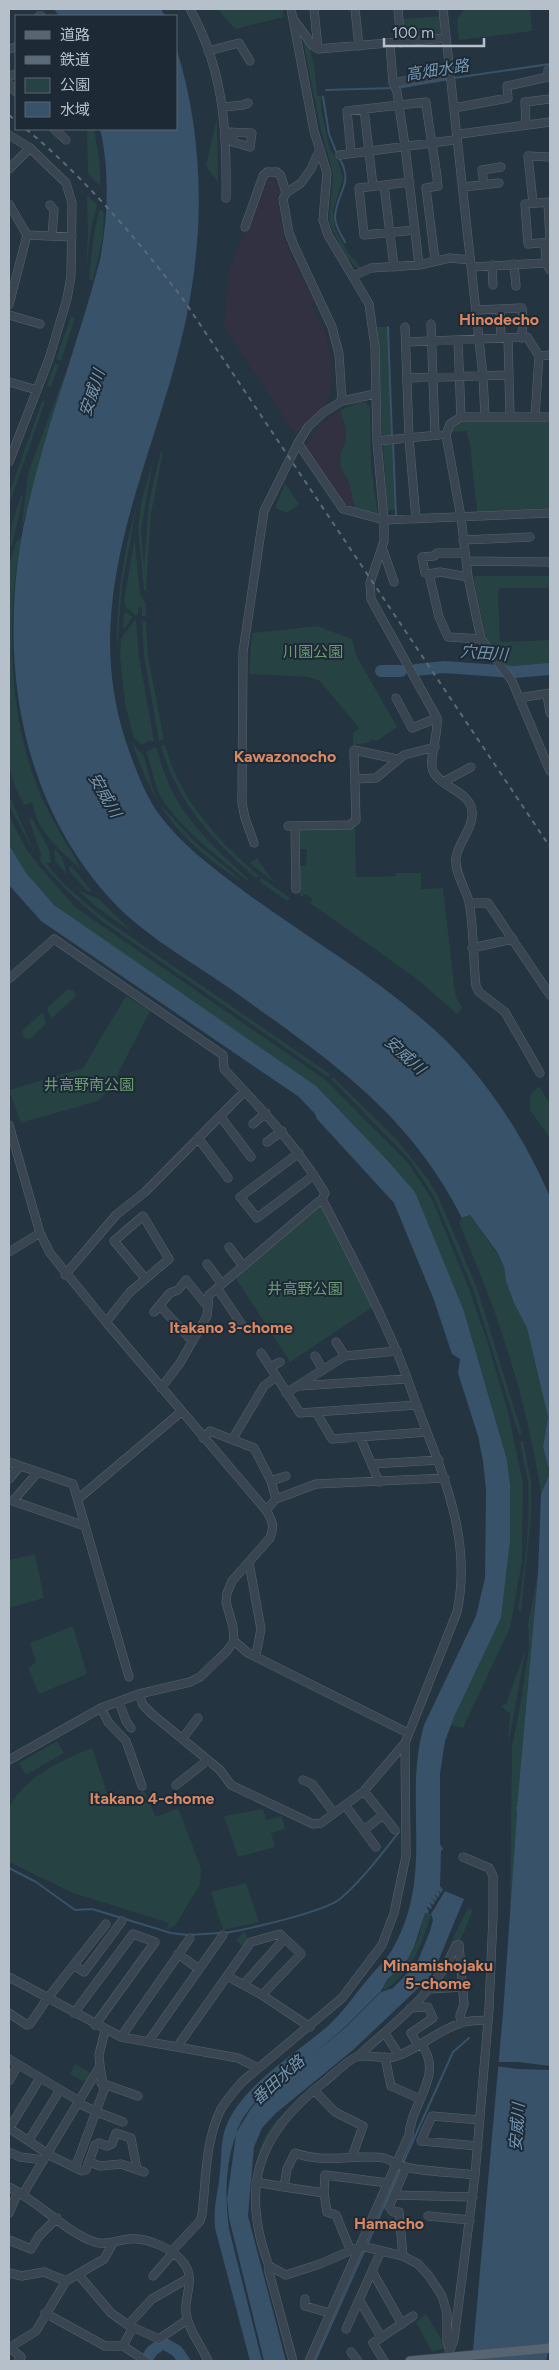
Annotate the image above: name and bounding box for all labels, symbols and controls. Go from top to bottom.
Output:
legend [15,15,178,130]
scale bar [384,15,484,47]
text: 100 m [392,24,434,42]
text: 道路 [60,26,90,44]
text: 鉄道 [60,51,90,69]
water label: 高畑水路 [404,55,472,84]
text: 公園 [60,76,90,94]
text: 水域 [60,101,90,119]
district label: Hinodecho [459,310,539,329]
water label: 安威川 [76,365,109,419]
water label: 穴田川 [459,642,511,664]
park label: 川園公園 [283,643,343,661]
district label: Kawazonocho [234,747,336,766]
water label: 安威川 [85,769,126,822]
water label: 安威川 [381,1032,431,1079]
park label: 井高野南公園 [44,1076,134,1094]
park label: 井高野公園 [267,1280,343,1298]
district label: Itakano 3-chome [169,1318,293,1337]
district label: Itakano 4-chome [90,1789,215,1808]
district label: Minamishojaku 5-chome [383,1956,493,1993]
water label: 番田水路 [248,2050,310,2108]
water label: 安威川 [506,2100,528,2152]
district label: Hamacho [354,2214,424,2233]

